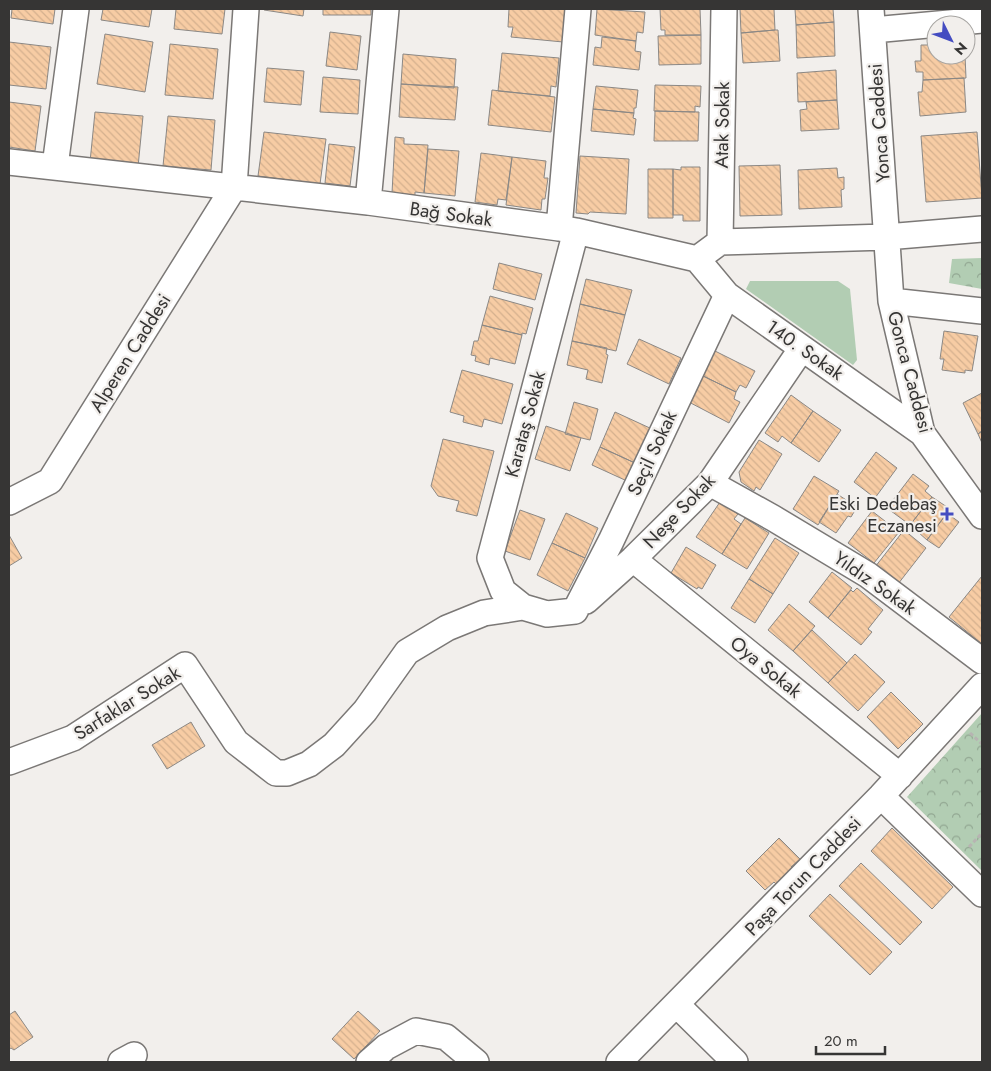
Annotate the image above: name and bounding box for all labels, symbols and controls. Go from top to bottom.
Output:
north arrow [926,15,976,65]
text: N [950,38,972,60]
street label: Yonca Caddesi [861,63,897,183]
street label: Atak Sokak [708,81,736,169]
street label: Bağ Sokak [408,195,495,233]
street label: Alperen Caddesi [83,288,177,418]
street label: Gonca Caddesi [881,308,939,436]
street label: 140. Sokak [761,313,850,387]
street label: Karataş Sokak [498,367,552,480]
street label: Seçil Sokak [621,406,684,500]
street label: Neşe Sokak [637,467,722,554]
place label: Eski Dedebaş Eczanesi [829,490,937,539]
marker: Eski Dedebaş Eczanesi [941,508,953,520]
street label: Yıldız Sokak [828,545,922,622]
street label: Oya Sokak [724,630,808,705]
street label: Sarfaklar Sokak [68,659,186,747]
street label: Paşa Torun Caddesi [739,810,867,942]
scale bar [816,1024,885,1056]
text: 20 m [824,1030,858,1052]

